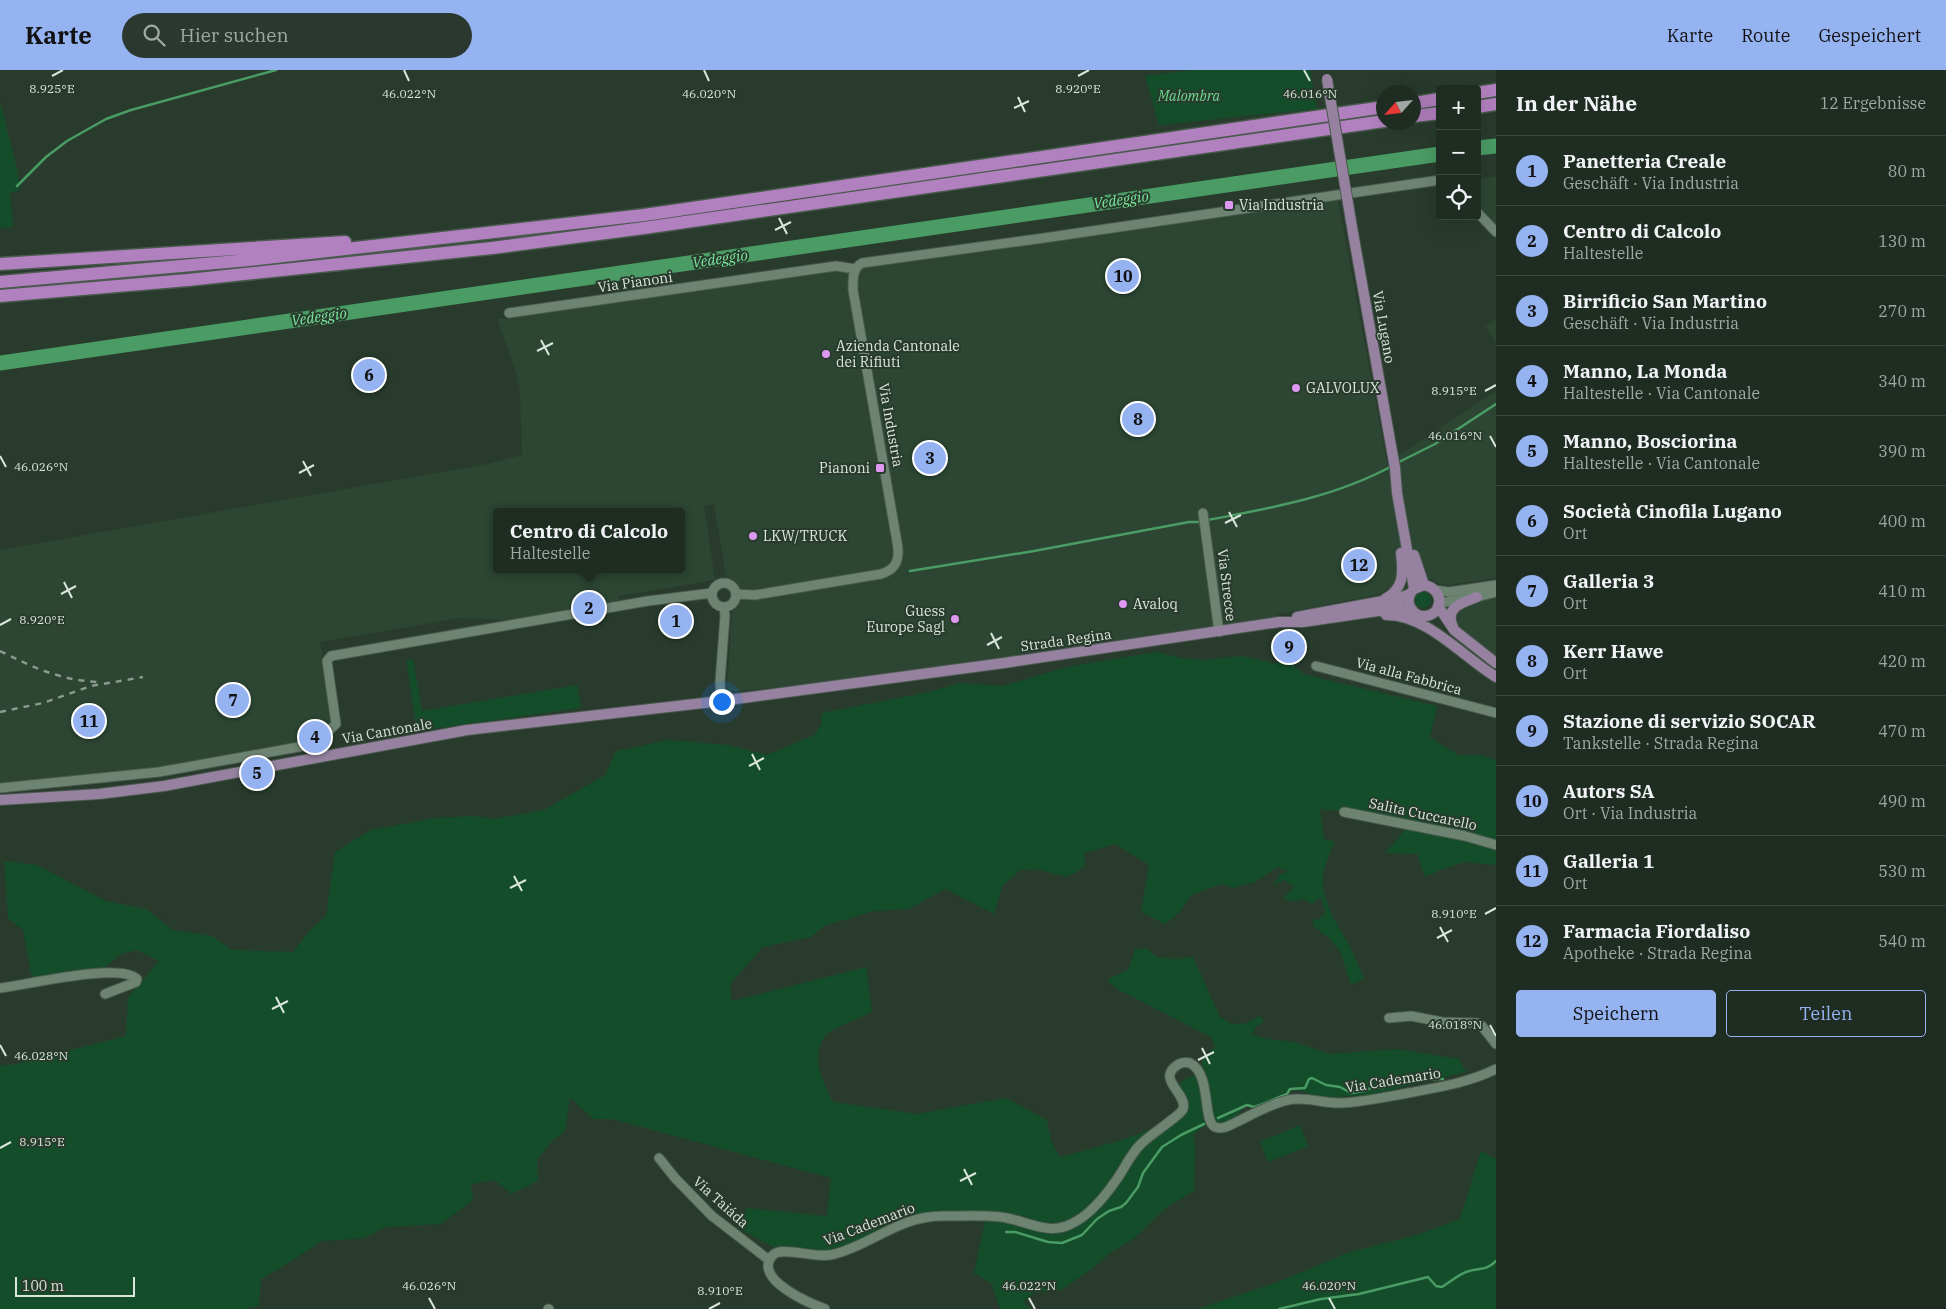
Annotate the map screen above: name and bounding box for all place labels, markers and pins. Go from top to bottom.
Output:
place label: Via Industria [1239,196,1325,214]
marker: Via Industria [1223,199,1235,211]
pin: 10 [1107,257,1139,295]
place label: Azienda Cantonale dei Rifiuti [836,337,960,371]
marker: Azienda Cantonale dei Rifiuti [820,348,832,360]
pin: 6 [353,356,385,394]
place label: GALVOLUX [1306,379,1380,397]
marker: GALVOLUX [1290,382,1302,394]
pin: 8 [1122,400,1154,438]
pin: 3 [914,439,946,477]
place label: Pianoni [819,459,870,477]
marker: Pianoni [874,462,886,474]
place label: LKW/TRUCK [763,527,847,545]
marker: LKW/TRUCK [747,530,759,542]
pin: 12 [1343,546,1375,584]
pin: 2 [573,589,605,627]
place label: Avaloq [1133,595,1178,613]
marker: Avaloq [1117,598,1129,610]
pin: 1 [660,602,692,640]
place label: Guess Europe Sagl [866,602,945,636]
marker: Guess Europe Sagl [949,613,961,625]
pin: 9 [1273,628,1305,666]
pin: 7 [217,681,249,719]
pin: 11 [73,702,105,740]
pin: 4 [299,718,331,756]
pin: 5 [241,754,273,792]

